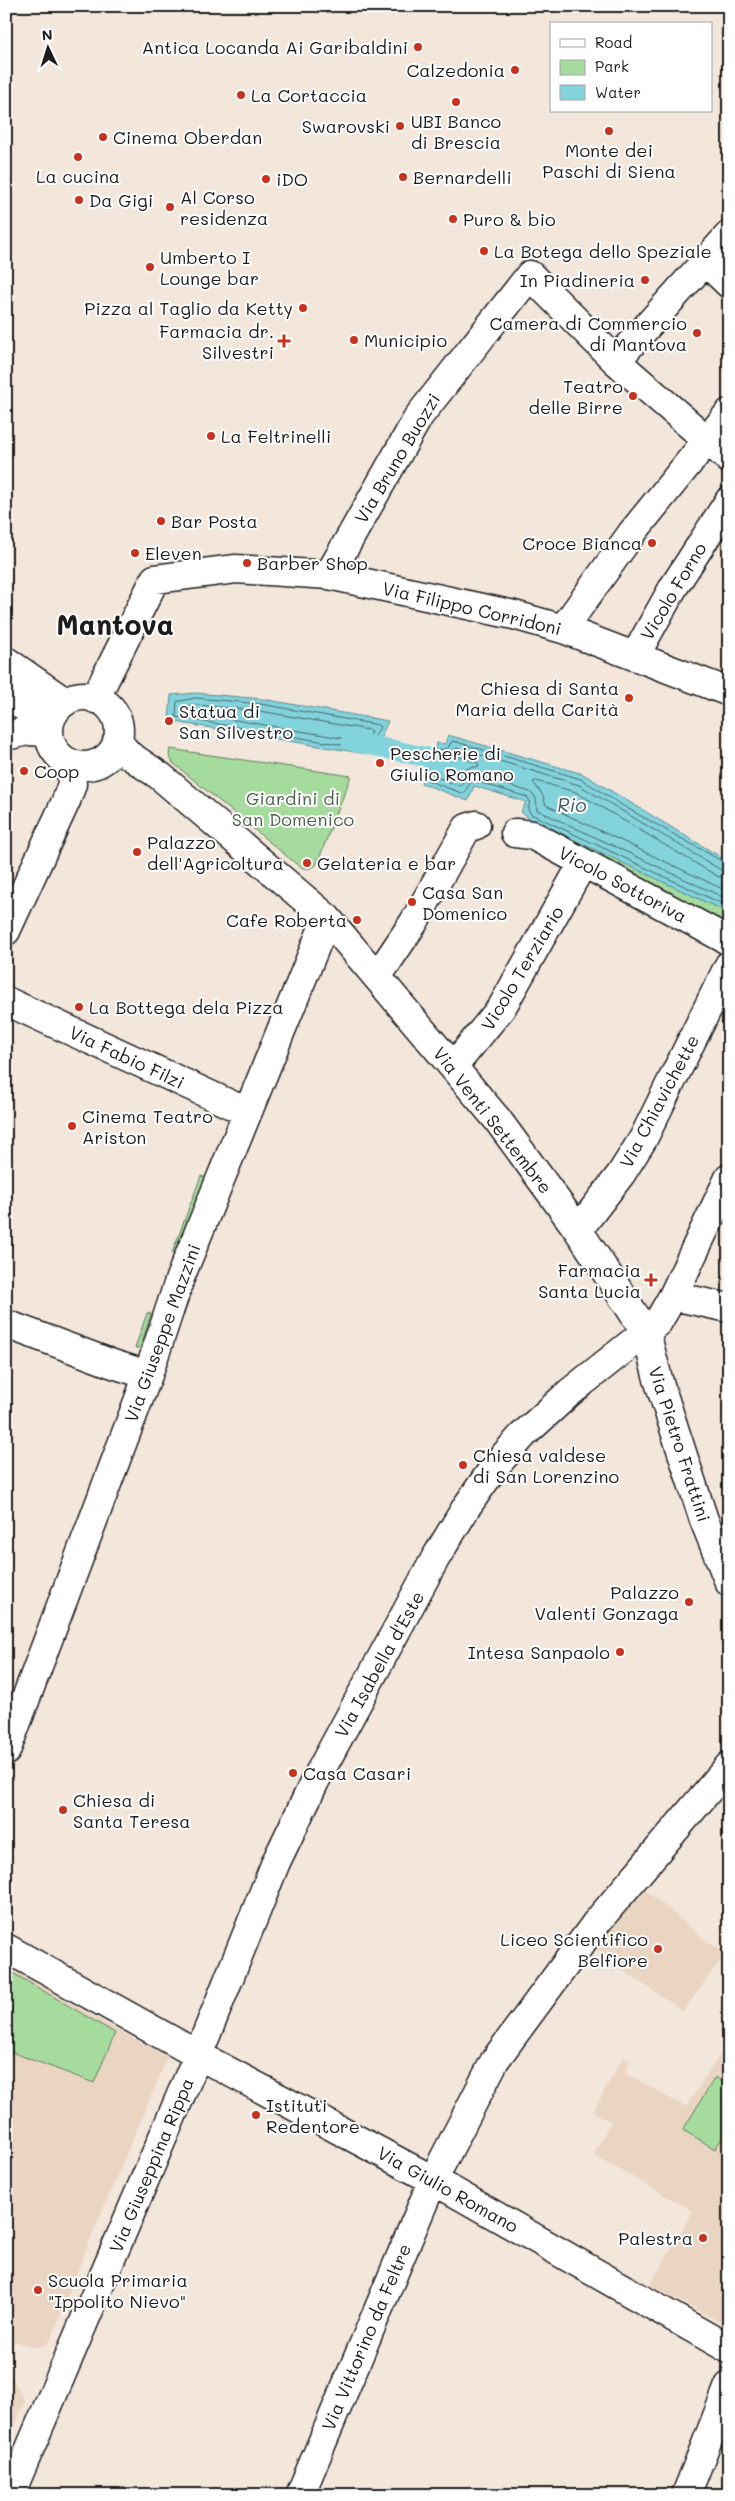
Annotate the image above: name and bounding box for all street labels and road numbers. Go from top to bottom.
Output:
street label: Via Bruno Buozzi [349,388,445,528]
street label: Vicolo Forno [634,538,712,644]
street label: Via Filippo Corridoni [380,576,564,640]
street label: Vicolo Sottoriva [555,840,691,928]
street label: Vicolo Terziario [475,901,569,1035]
street label: Via Fabio Filzi [66,1020,188,1094]
street label: Via Chiavichette [614,1030,704,1172]
street label: Via Venti Settembre [428,1042,558,1198]
street label: Via Giuseppe Mazzini [119,1240,205,1426]
street label: Via Pietro Frattini [644,1363,716,1525]
street label: Via Isabella d'Este [329,1586,429,1742]
street label: Via Giuseppina Rippa [103,2074,199,2256]
street label: Via Giulio Romano [373,2140,523,2238]
street label: Via Vittorino da Feltre [316,2240,416,2434]

